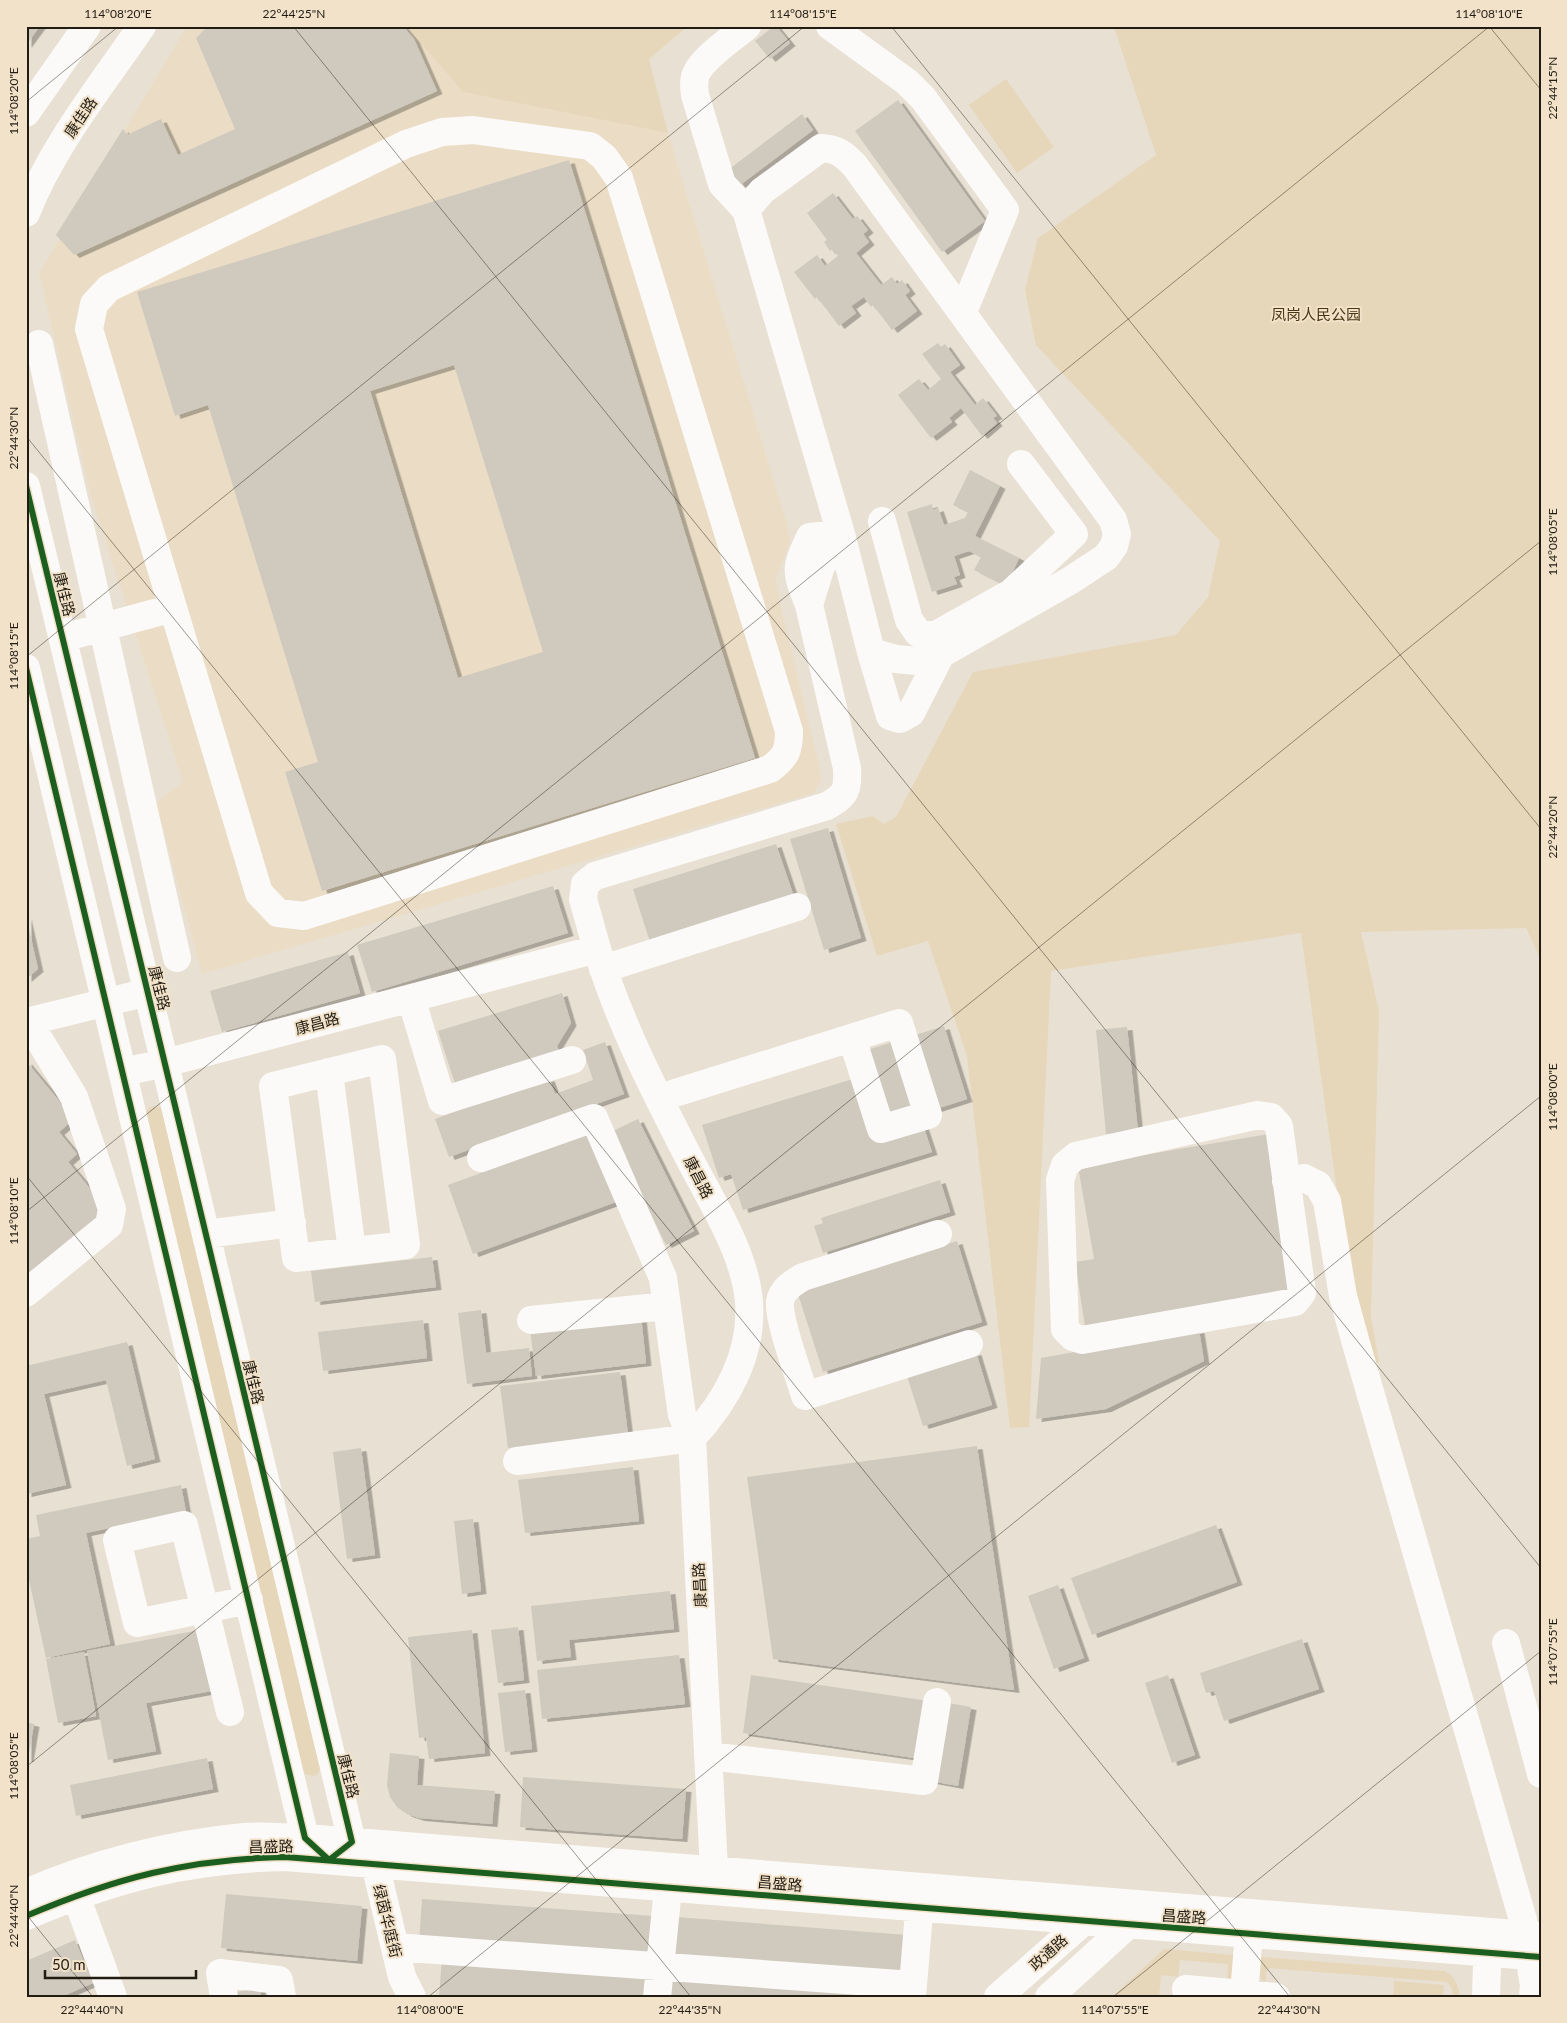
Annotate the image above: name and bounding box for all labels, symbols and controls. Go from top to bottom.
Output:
text: 114°08'20"E [84,6,152,21]
text: 22°44'25"N [263,6,325,21]
text: 114°08'15"E [769,6,837,21]
text: 114°08'10"E [1455,6,1523,21]
text: 22°44'15"N [1545,57,1560,119]
text: 114°08'20"E [6,67,21,135]
street label: 康佳路 [60,93,100,141]
park label: 凤岗人民公园 [1271,305,1361,323]
text: 22°44'30"N [6,407,21,469]
text: 114°08'05"E [1545,508,1560,576]
street label: 康佳路 [51,570,79,618]
text: 114°08'15"E [6,622,21,690]
text: 22°44'20"N [1545,796,1560,858]
street label: 康佳路 [146,964,174,1012]
street label: 康昌路 [293,1008,341,1038]
text: 114°08'00"E [1545,1063,1560,1131]
street label: 康昌路 [681,1153,717,1201]
text: 114°08'10"E [6,1177,21,1245]
street label: 康佳路 [240,1358,268,1406]
street label: 康昌路 [689,1562,709,1608]
text: 114°07'55"E [1545,1618,1560,1686]
text: 114°08'05"E [6,1732,21,1800]
street label: 康佳路 [335,1752,363,1800]
street label: 昌盛路 [248,1837,294,1855]
street label: 昌盛路 [757,1872,803,1894]
street label: 绿茵华庭街 [370,1882,406,1960]
text: 22°44'40"N [6,1885,21,1947]
street label: 昌盛路 [1161,1905,1207,1927]
street label: 政通路 [1025,1930,1071,1974]
scale bar [45,1948,196,1980]
text: 50 m [52,1955,86,1973]
text: 22°44'40"N [61,2002,123,2017]
text: 114°08'00"E [396,2002,464,2017]
text: 22°44'35"N [659,2002,721,2017]
text: 114°07'55"E [1081,2002,1149,2017]
text: 22°44'30"N [1258,2002,1320,2017]

